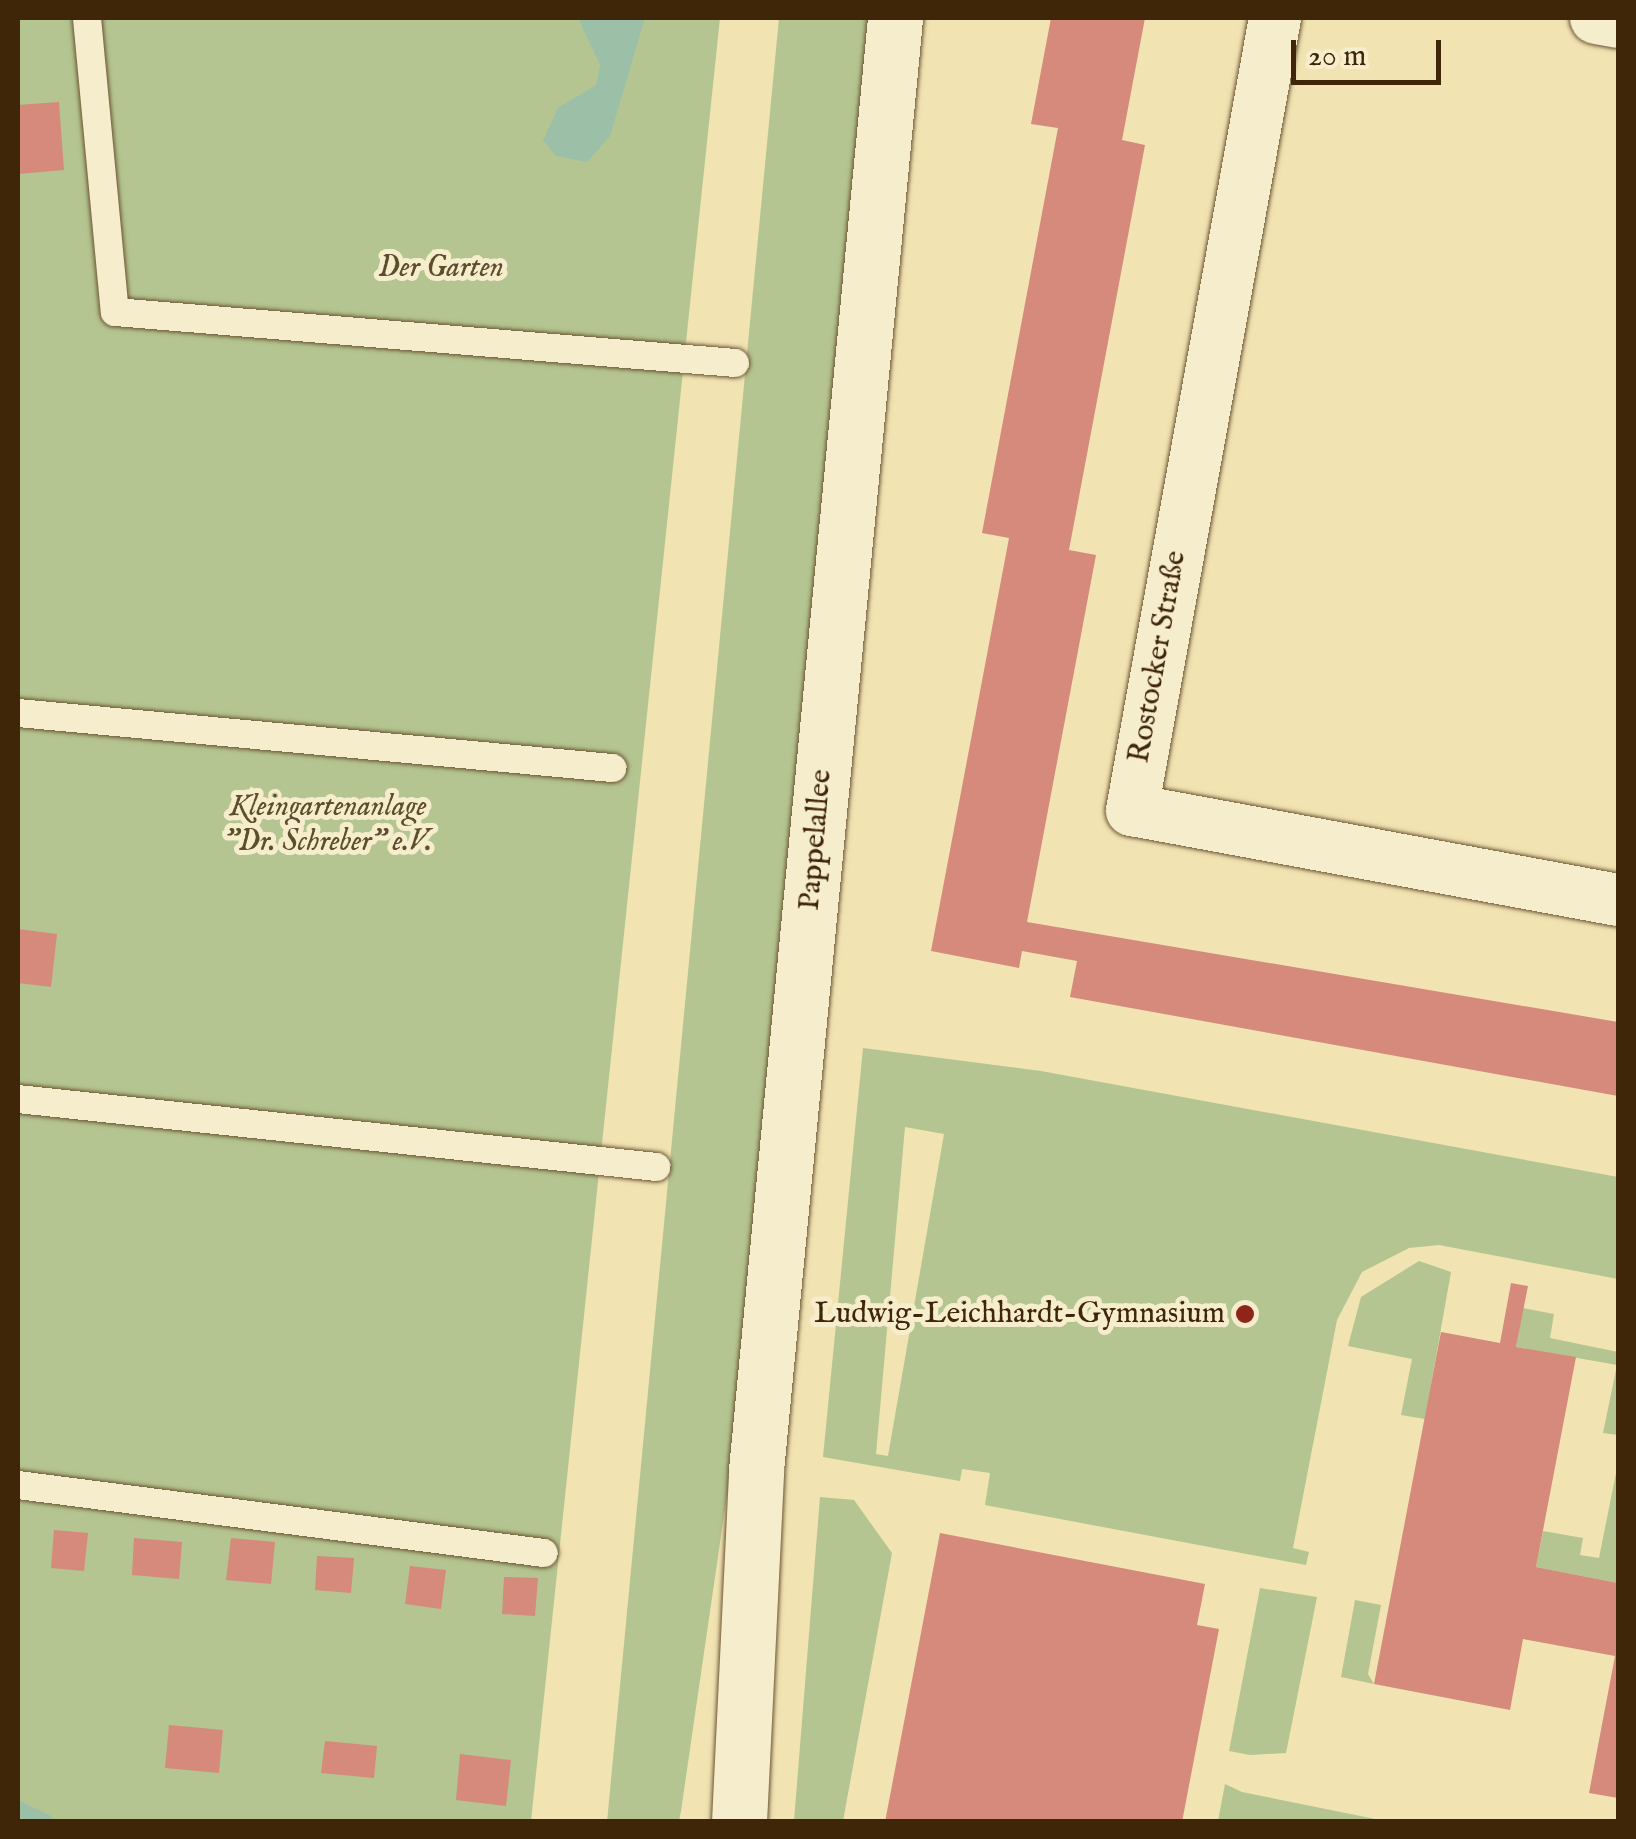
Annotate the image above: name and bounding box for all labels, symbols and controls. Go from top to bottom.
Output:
scale bar [1296,20,1446,82]
text: 20 m [1308,38,1367,76]
park label: Der Garten [378,250,504,286]
street label: Rostocker Straße [1122,548,1194,766]
street label: Pappelallee [792,768,840,912]
park label: Kleingartenanlage "Dr. Schreber" e.V. [224,789,432,860]
place label: Ludwig-Leichhardt-Gymnasium [814,1296,1225,1332]
marker: Ludwig-Leichhardt-Gymnasium [1234,1303,1256,1325]

